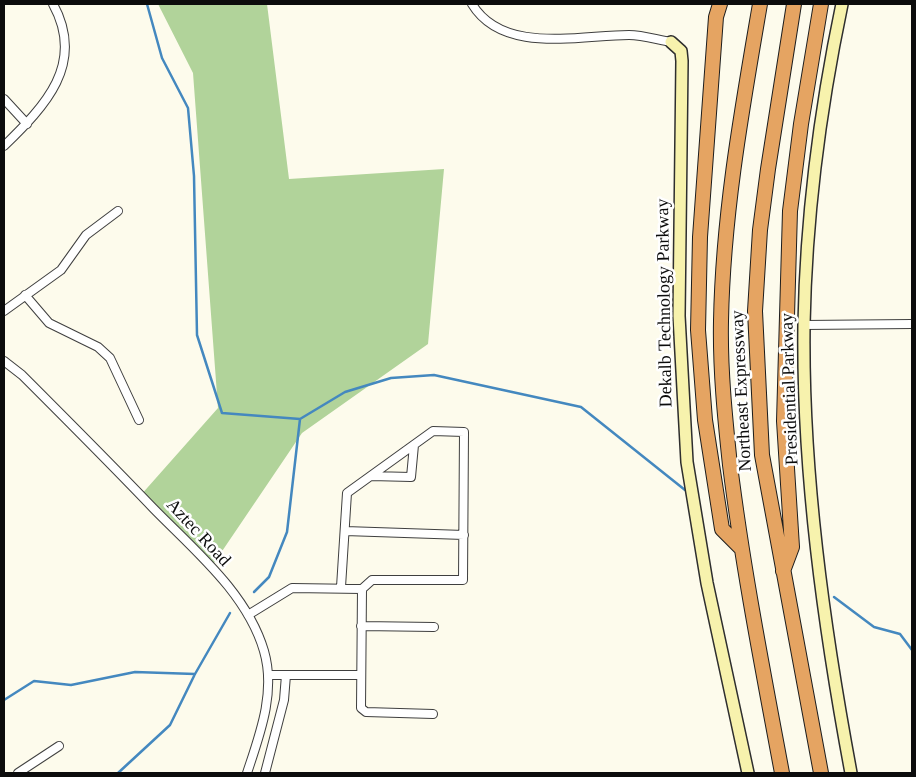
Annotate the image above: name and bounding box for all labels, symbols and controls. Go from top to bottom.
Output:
street label: Dekalb Technology Parkway [652,198,678,408]
street label: Northeast Expressway [727,310,757,472]
street label: Presidential Parkway [777,312,803,466]
street label: Aztec Road [161,495,235,571]

